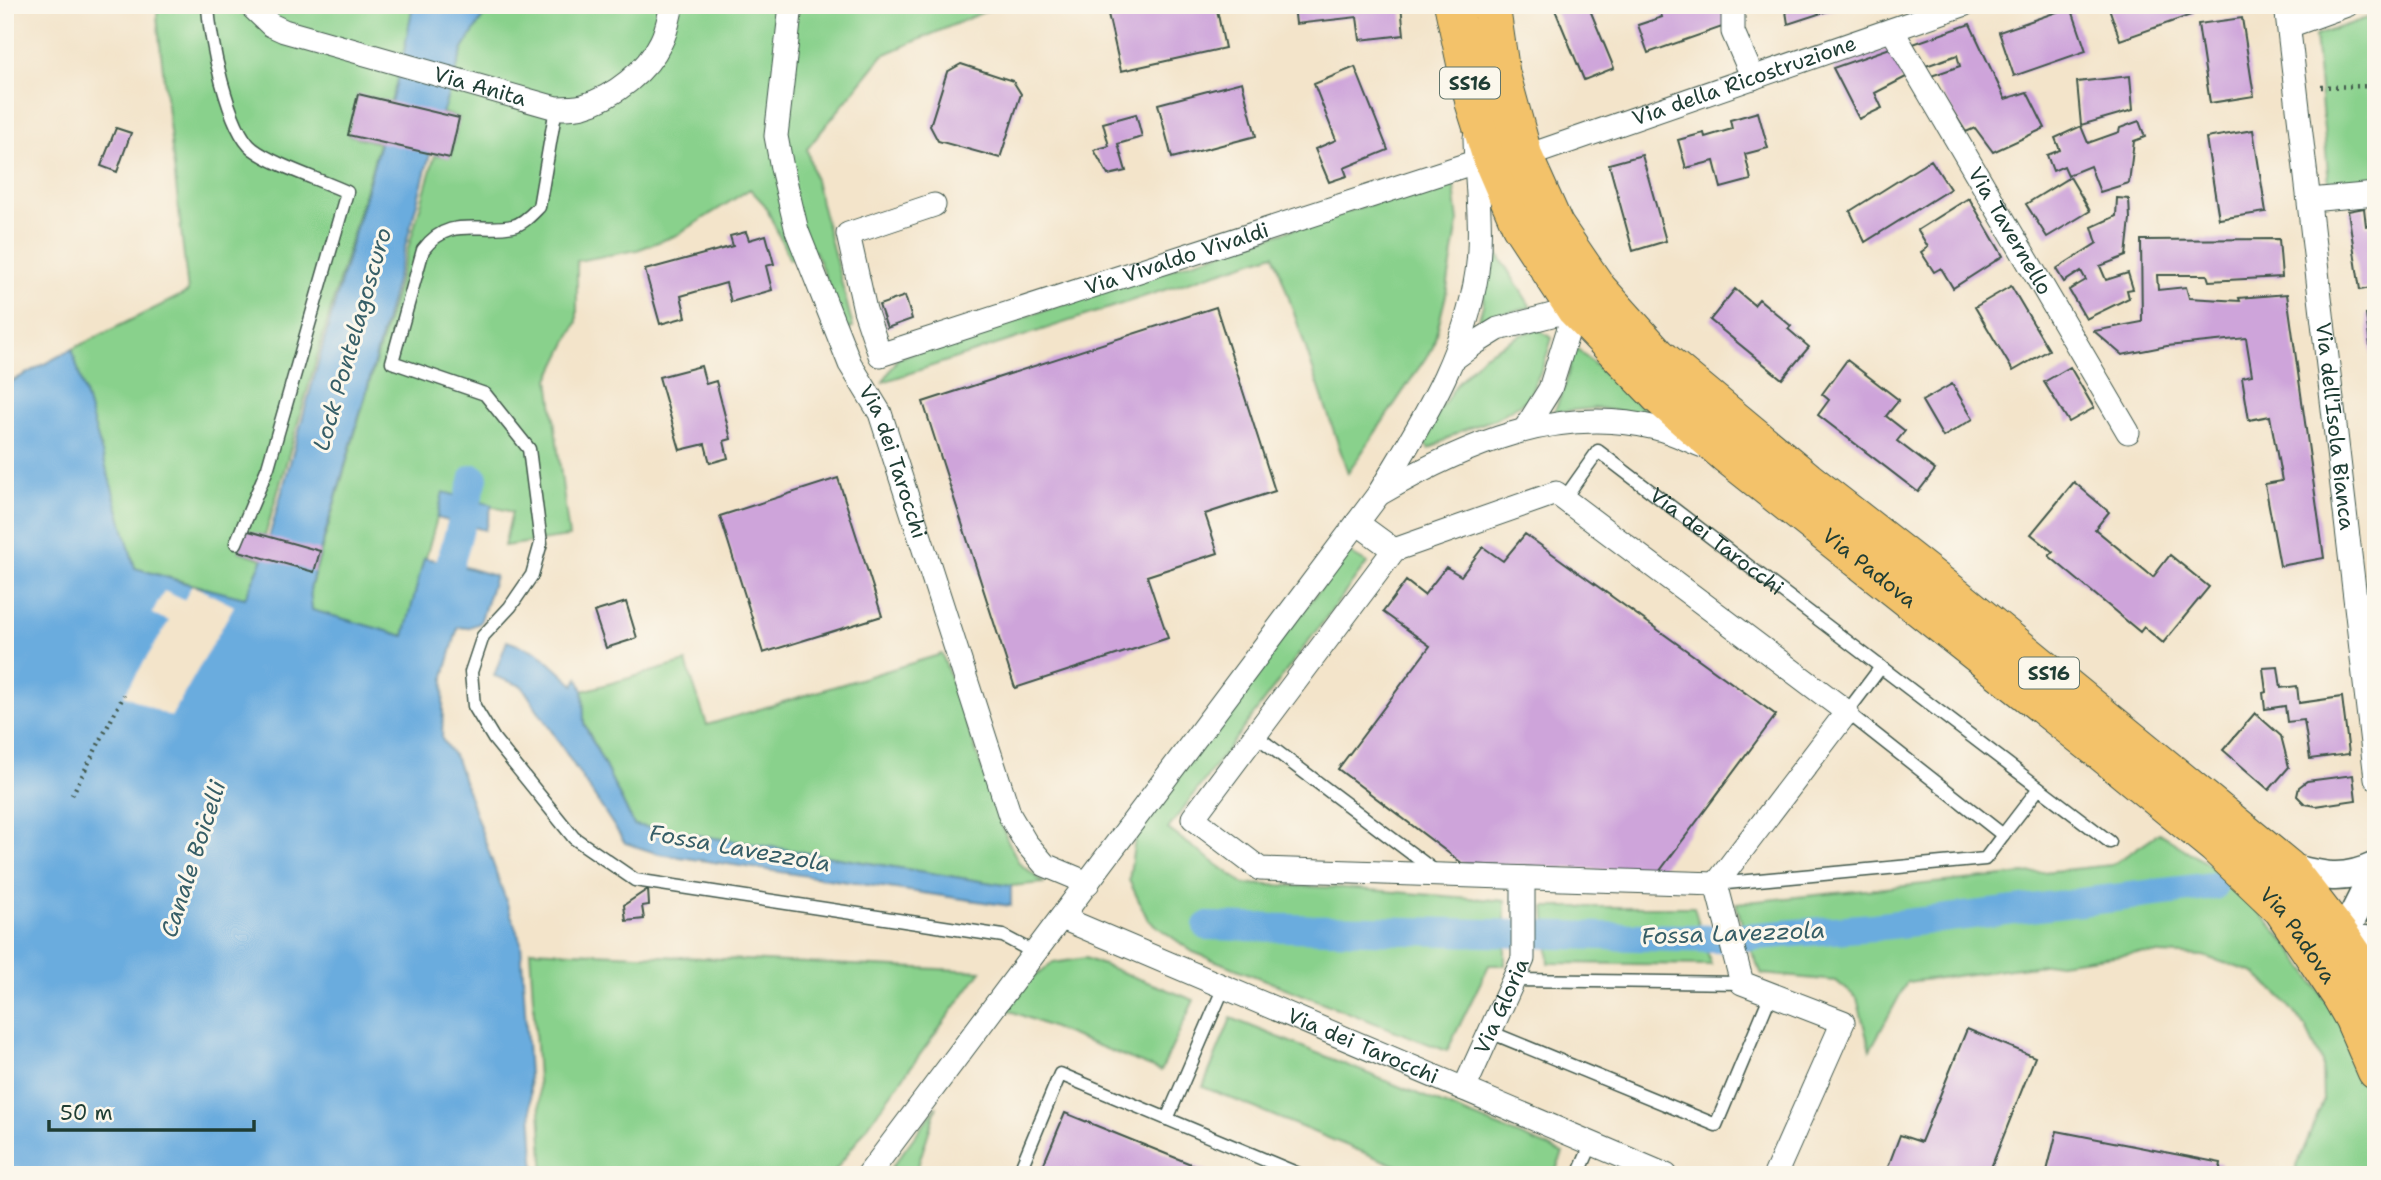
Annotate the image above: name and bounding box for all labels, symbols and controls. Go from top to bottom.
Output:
street label: Via della Ricostruzione [1628,29,1860,132]
street label: Via Anita [430,60,530,113]
road number: SS16 [1440,68,1500,99]
street label: Via Tavernello [1961,162,2058,300]
street label: Via Vivaldo Vivaldi [1081,216,1272,302]
water label: Lock Pontelagoscuro [306,224,398,454]
street label: Via dell'Isola Bianca [2309,321,2361,532]
street label: Via dei Tarocchi [852,379,934,542]
street label: Via dei Tarocchi [1644,481,1789,602]
street label: Via Padova [1816,522,1923,614]
road number: SS16 [2019,658,2079,688]
water label: Canale Boicelli [154,776,233,941]
water label: Fossa Lavezzola [647,817,833,879]
street label: Via Padova [2253,881,2342,989]
water label: Fossa Lavezzola [1641,915,1825,951]
street label: Via Gloria [1468,954,1536,1059]
street label: Via dei Tarocchi [1283,1001,1443,1091]
scale bar [49,1089,254,1133]
text: 50 m [60,1099,113,1127]

